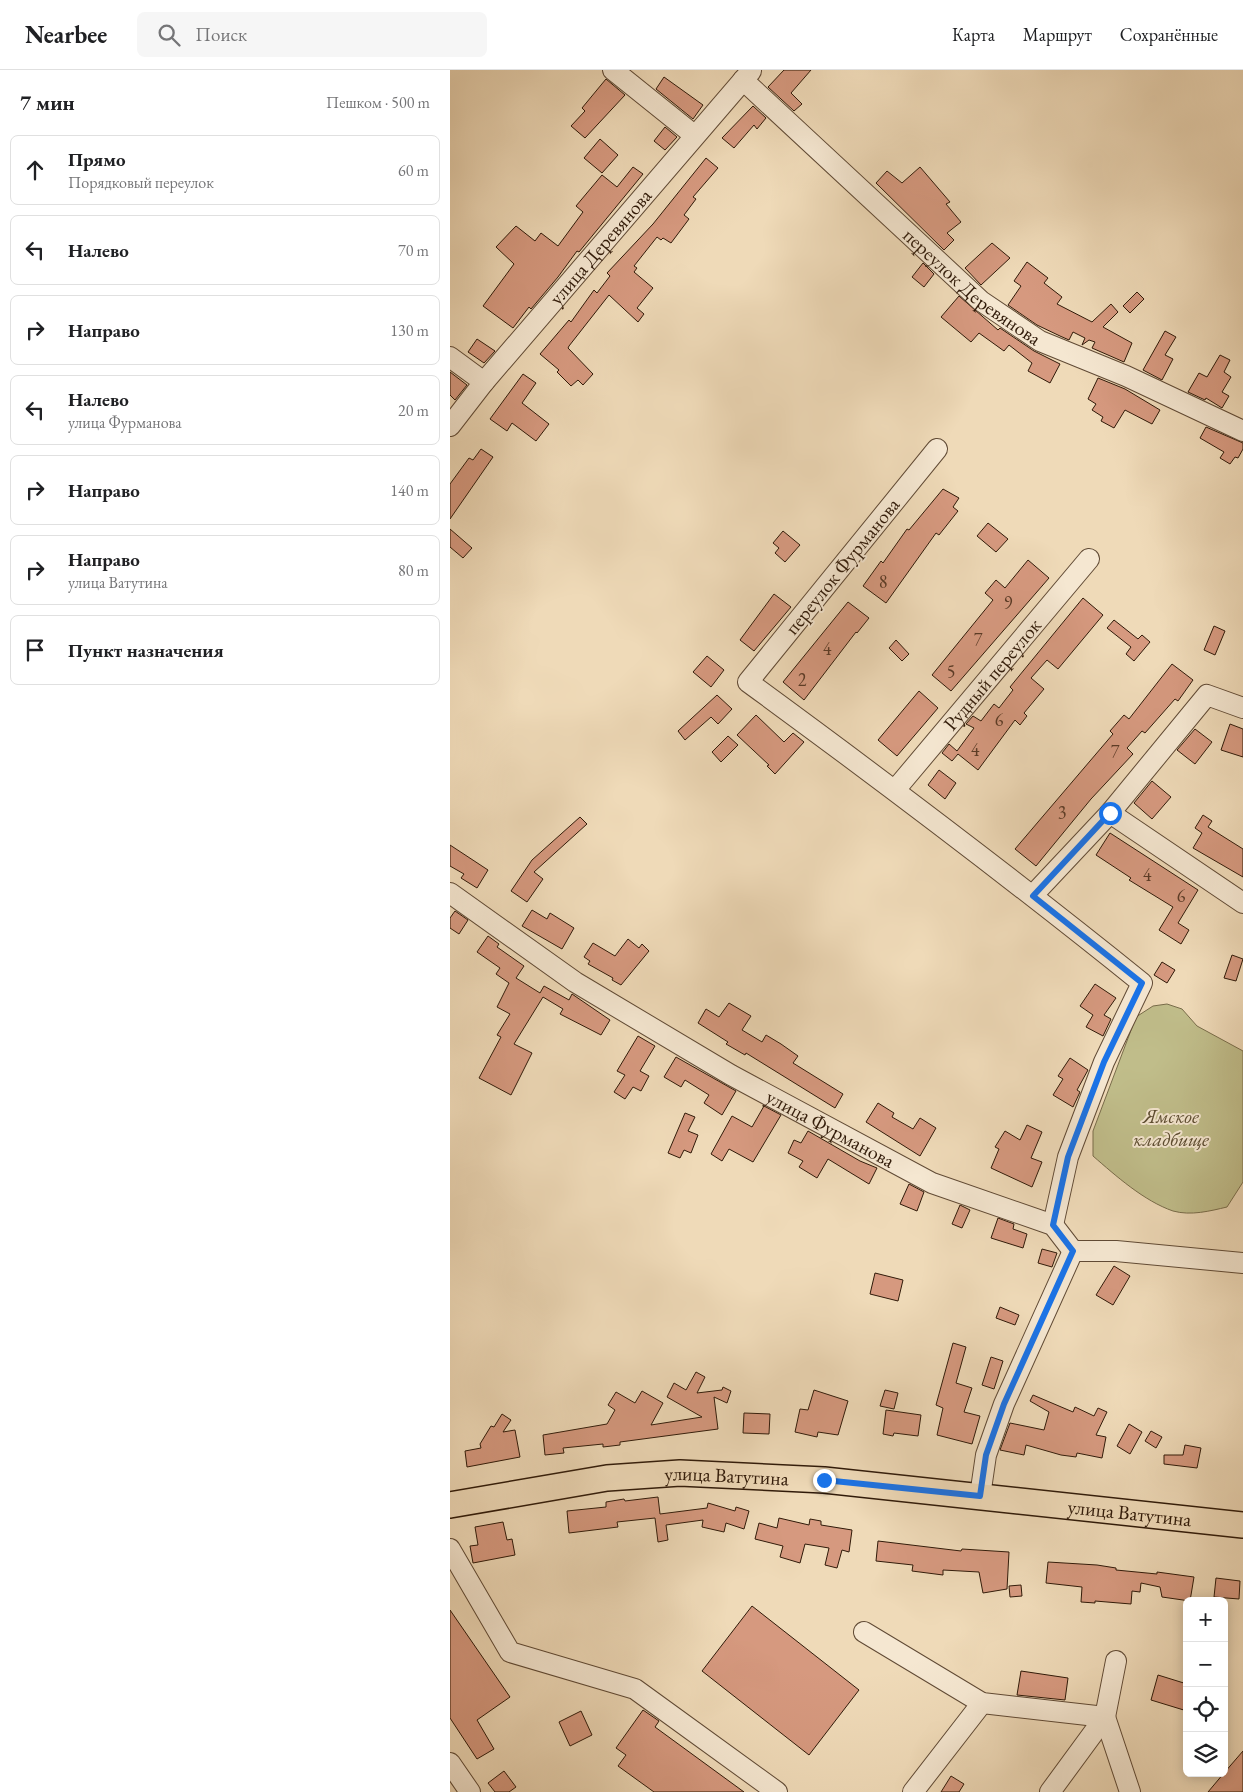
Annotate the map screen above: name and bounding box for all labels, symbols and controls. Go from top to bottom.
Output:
search box [137,12,487,57]
text: Nearbee [25,19,107,50]
icon: search [155,21,183,49]
text: Поиск [195,22,247,47]
text: Карта [952,23,995,46]
text: Маршрут [1023,23,1092,46]
text: Сохранённые [1120,23,1218,46]
text: 7 мин [20,89,75,116]
text: Пешком · 500 m [326,92,430,113]
text: Прямо [68,147,126,172]
icon: ahead [21,156,49,184]
text: 60 m [398,160,429,181]
text: Порядковый переулок [68,172,214,193]
street label: улица Деревянова [543,183,657,310]
street label: переулок Деревянова [898,222,1046,351]
icon: left [21,236,49,264]
text: Налево [68,238,129,263]
text: 70 m [398,240,429,261]
icon: right [21,316,49,344]
text: Направо [68,318,140,343]
text: 130 m [390,320,429,341]
text: Налево [68,387,129,412]
icon: left [21,396,49,424]
text: 20 m [398,400,429,421]
text: улица Фурманова [68,412,182,433]
icon: right [21,476,49,504]
text: Направо [68,478,140,503]
text: 140 m [390,480,429,501]
street label: переулок Фурманова [779,492,905,640]
text: Направо [68,547,140,572]
icon: right [21,556,49,584]
text: 80 m [398,560,429,581]
house number: 8 [879,570,887,593]
text: улица Ватутина [68,572,168,593]
house number: 9 [1004,591,1013,614]
street label: Рудный переулок [937,612,1047,736]
house number: 7 [974,628,983,651]
icon: arrive [21,636,49,664]
house number: 4 [823,637,832,660]
text: Пункт назначения [68,638,224,663]
house number: 5 [947,660,955,683]
house number: 2 [798,668,807,691]
house number: 6 [995,708,1004,731]
house number: 4 [971,738,980,761]
house number: 7 [1111,740,1120,763]
house number: 3 [1058,801,1066,824]
route start [1099,802,1122,825]
house number: 4 [1143,863,1152,886]
house number: 6 [1177,884,1186,907]
street label: улица Фурманова [762,1083,899,1174]
park label: Ямское кладбище [1133,1103,1209,1152]
street label: улица Ватутина [663,1460,789,1491]
route end [813,1469,836,1492]
street label: улица Ватутина [1066,1493,1193,1532]
map controls [1183,1597,1228,1777]
button: + [1183,1597,1228,1642]
button: − [1183,1642,1228,1687]
button: locate [1183,1687,1228,1732]
button: layers [1183,1732,1228,1777]

